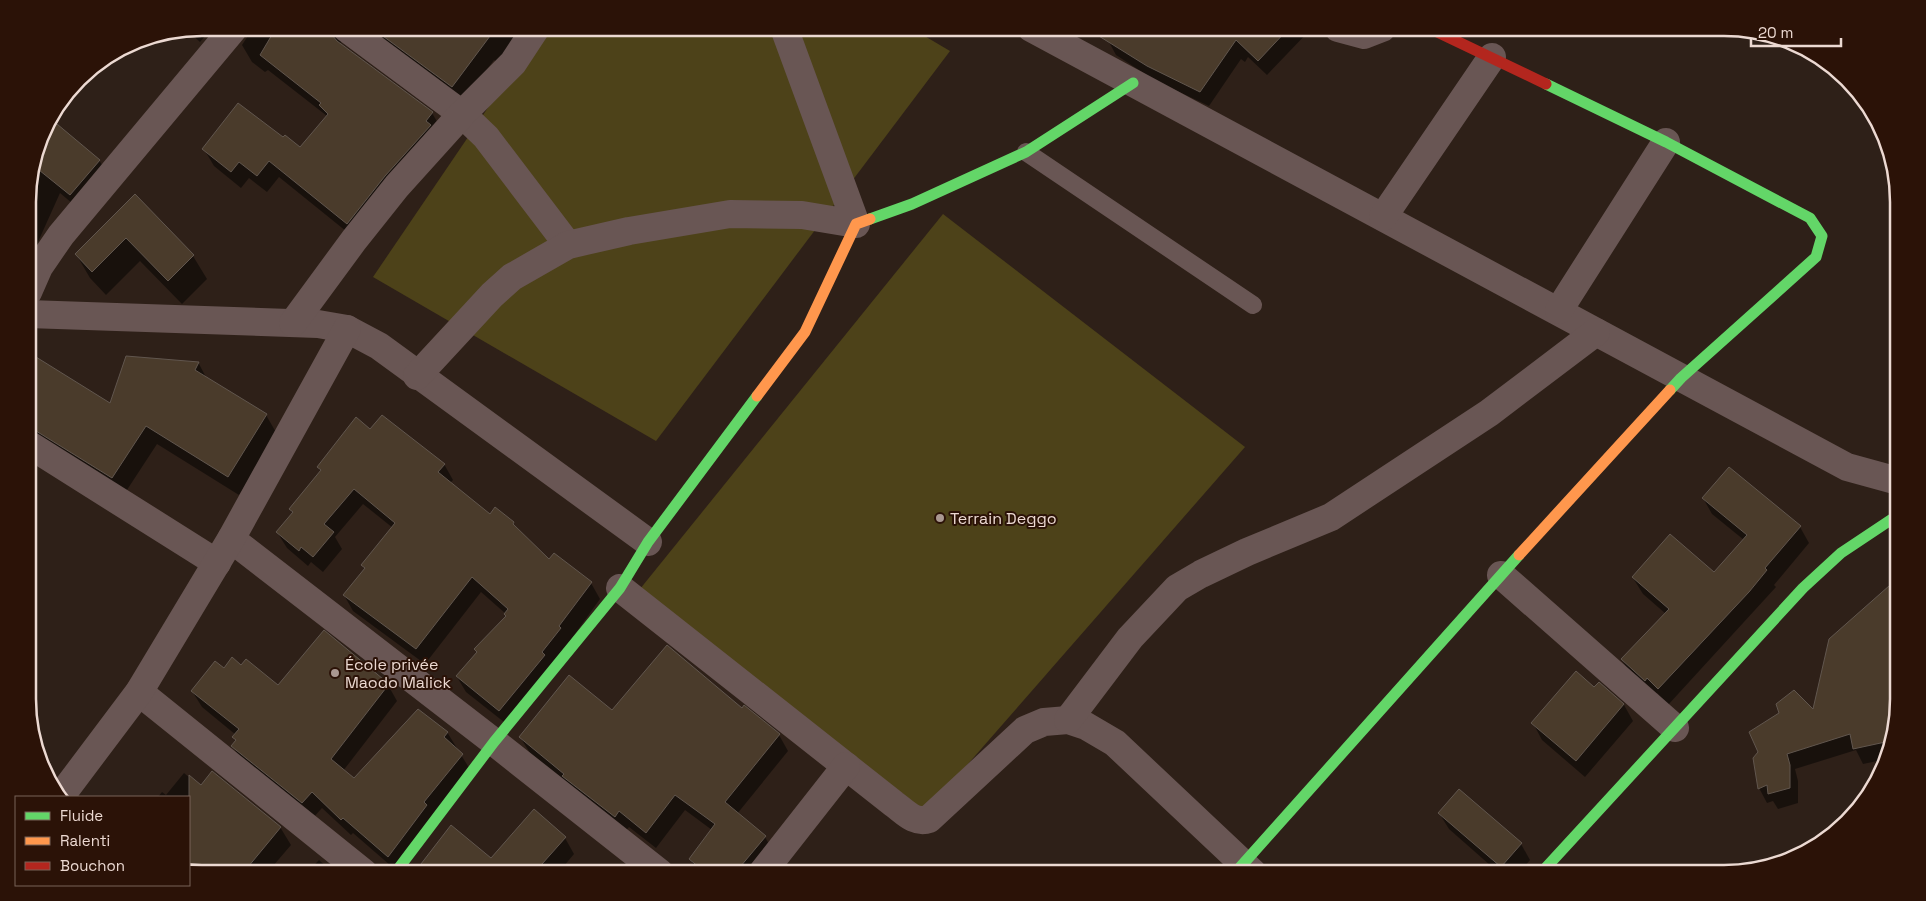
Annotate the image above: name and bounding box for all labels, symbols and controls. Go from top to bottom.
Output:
scale bar [1751,15,1841,47]
text: 20 m [1758,23,1793,42]
place label: Terrain Deggo [950,508,1057,529]
marker: Terrain Deggo [934,512,946,524]
place label: École privée Maodo Malick [345,654,451,693]
marker: École privée Maodo Malick [329,667,341,679]
legend [15,796,190,886]
text: Fluide [60,806,103,825]
text: Ralenti [60,831,110,850]
text: Bouchon [60,856,125,875]

